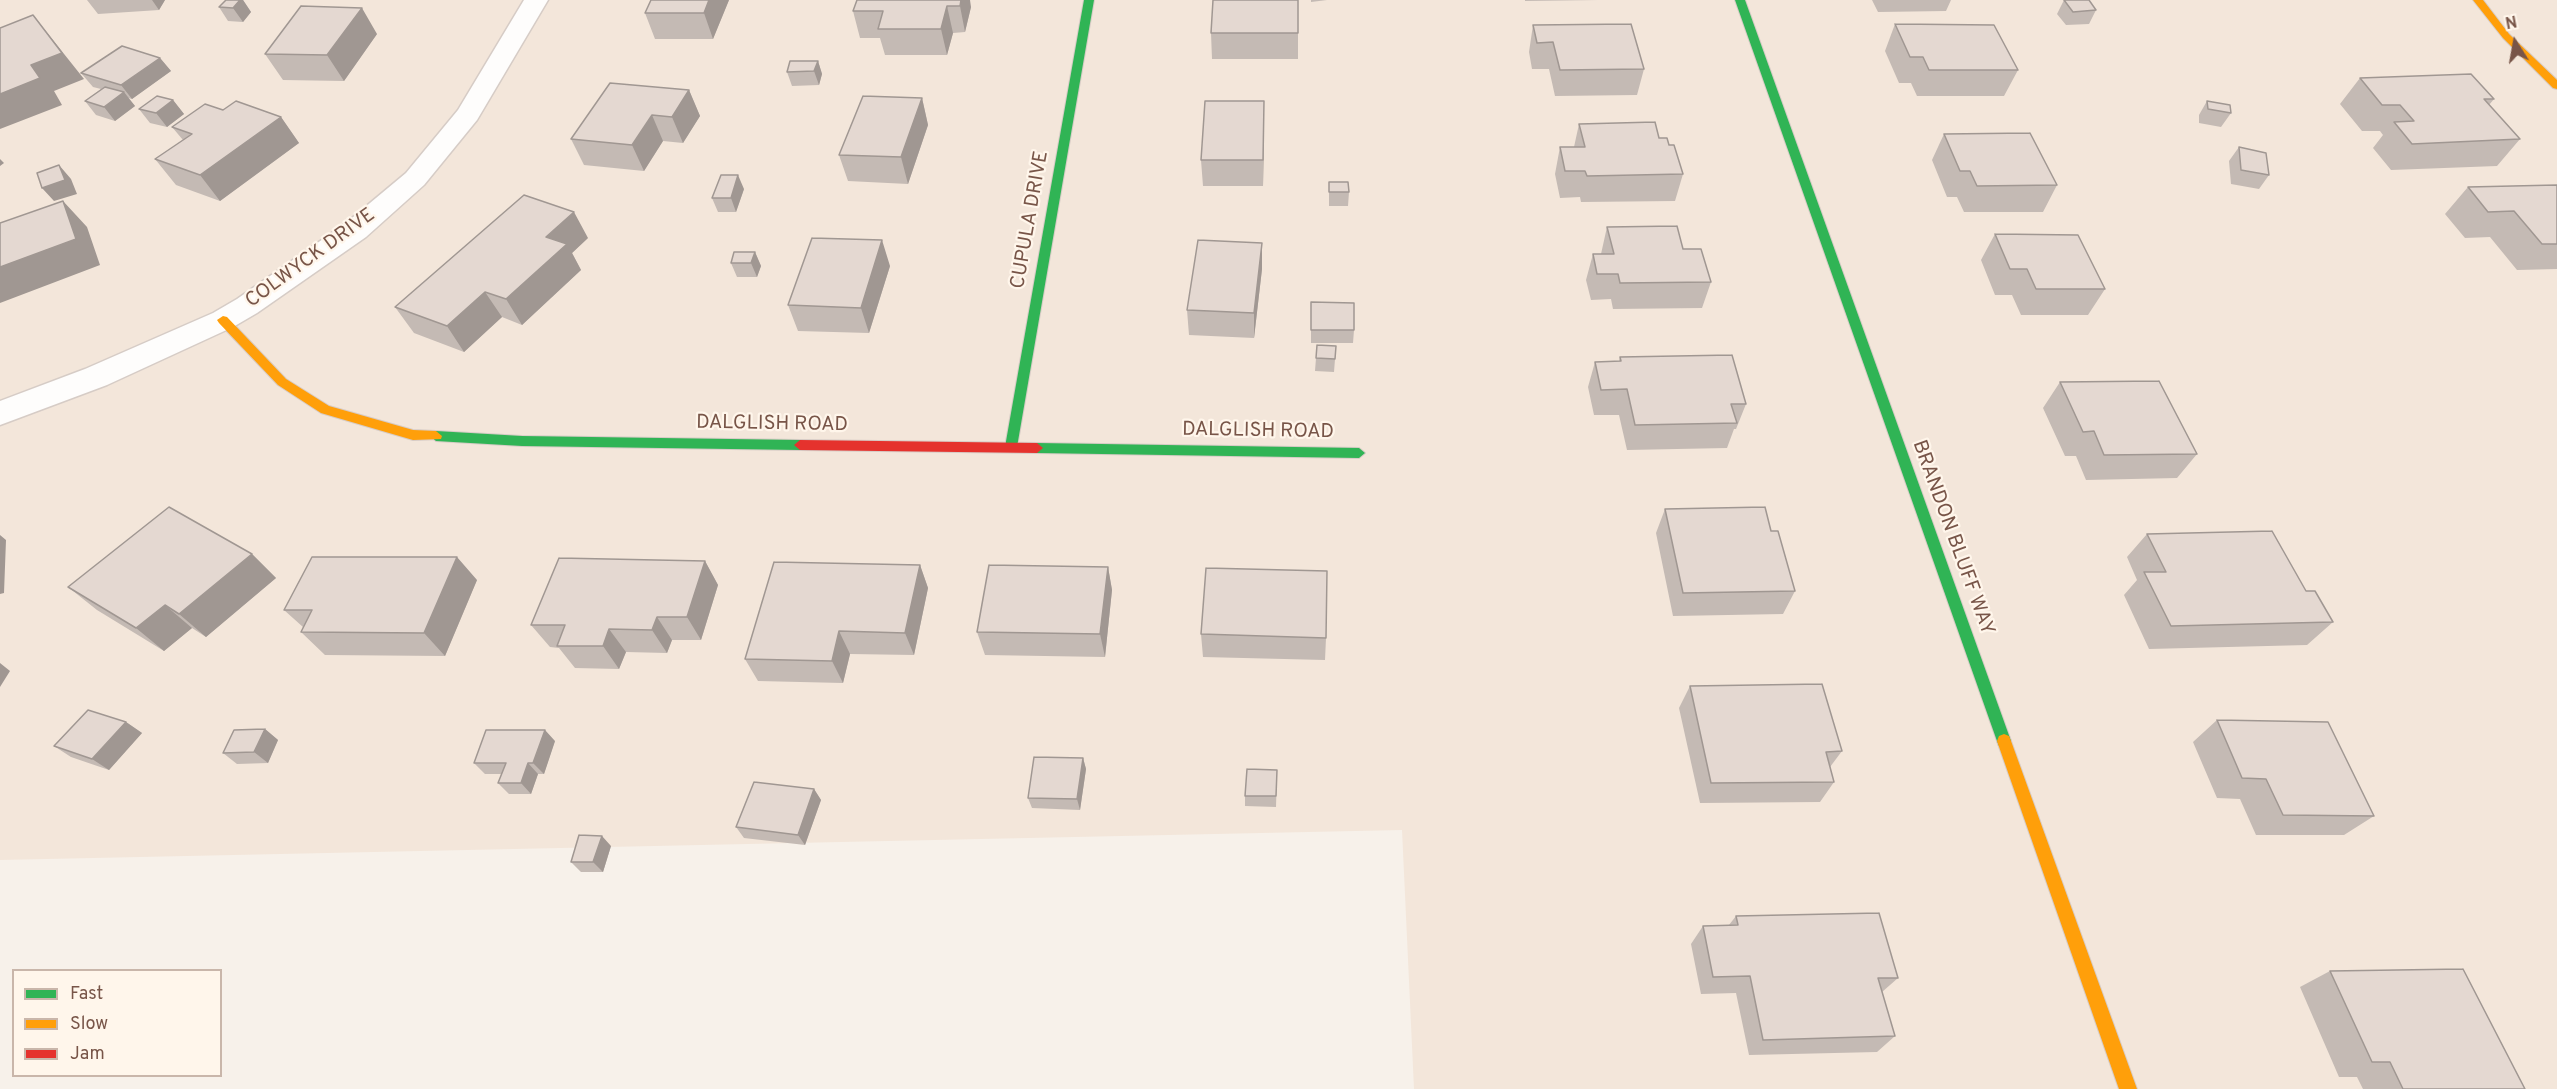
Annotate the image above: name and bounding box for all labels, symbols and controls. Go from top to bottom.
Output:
north arrow [2485,12,2545,72]
text: N [2504,13,2519,35]
street label: CUPULA DRIVE [1007,149,1055,291]
street label: COLWYCK DRIVE [242,204,380,314]
street label: DALGLISH ROAD [696,412,848,438]
street label: DALGLISH ROAD [1182,419,1334,445]
street label: BRANDON BLUFF WAY [1906,437,1998,639]
legend [12,969,222,1077]
text: Fast [70,983,103,1006]
text: Slow [70,1013,108,1036]
text: Jam [70,1043,105,1066]

